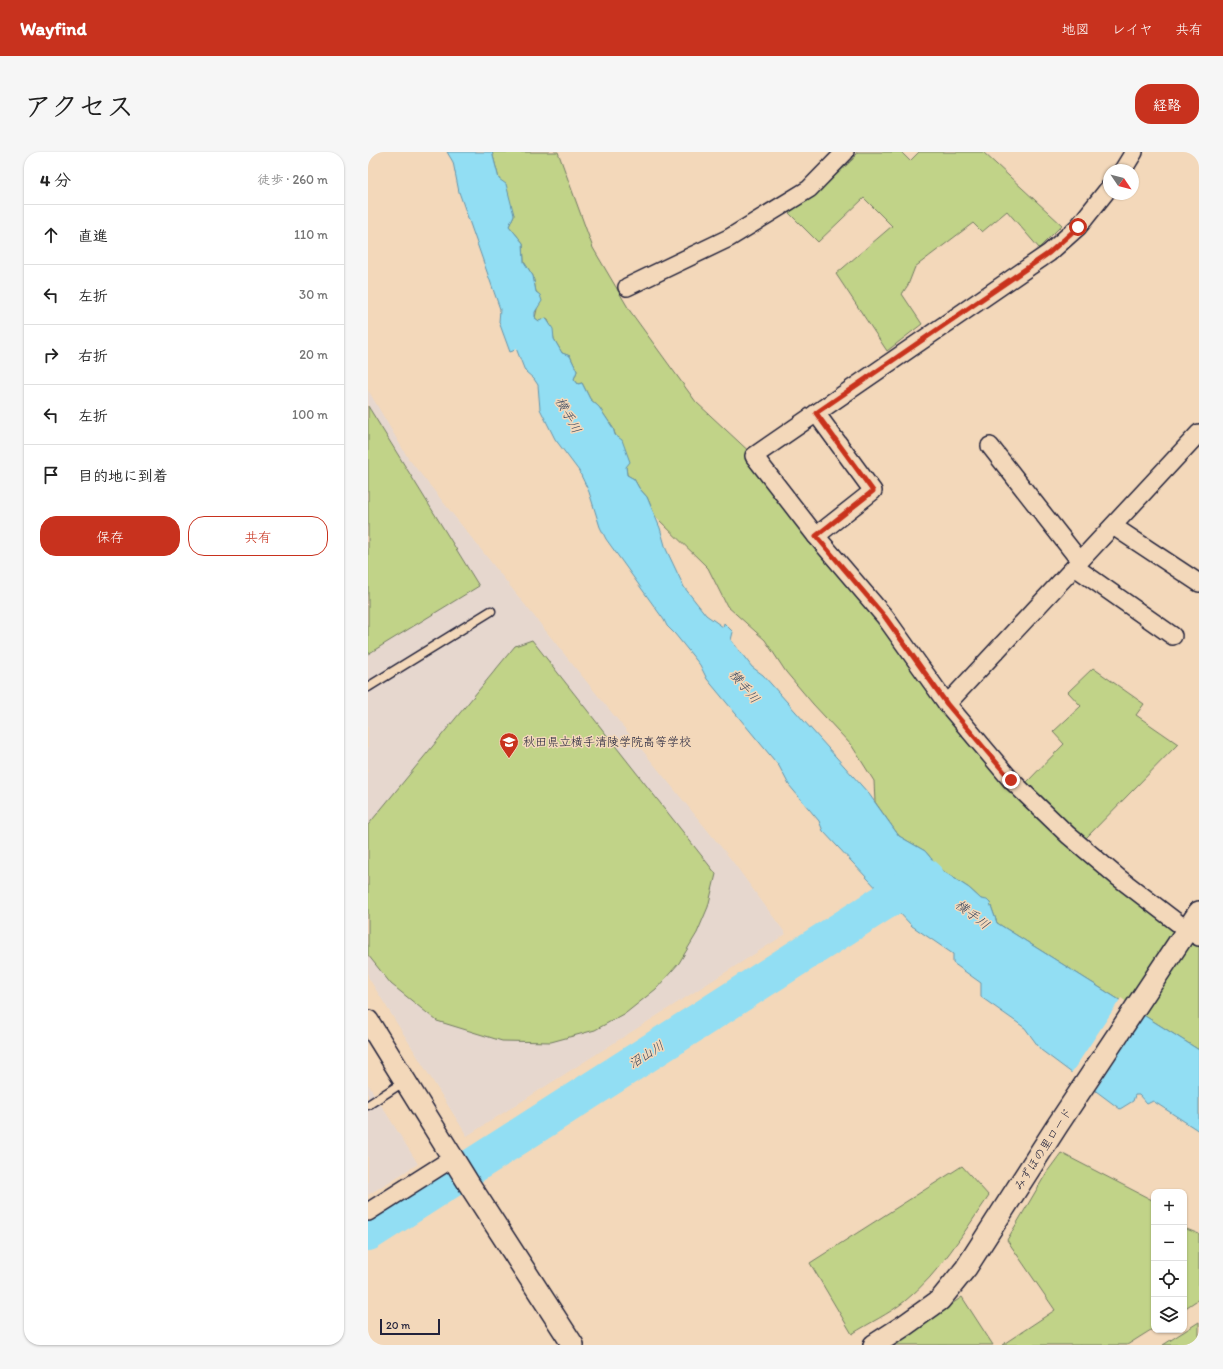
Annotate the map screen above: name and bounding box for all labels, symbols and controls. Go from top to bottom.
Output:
text: Wayfind [20,17,87,40]
text: 地図 [1062,21,1090,38]
text: レイヤ [1112,21,1153,38]
text: 共有 [1175,21,1203,38]
button: 経路 [1135,84,1199,124]
text: アクセス [24,89,134,123]
north arrow [1103,164,1139,200]
text: 4 分 [40,170,71,190]
text: 徒歩 · 260 m [257,172,328,187]
route start [1069,218,1087,236]
icon: ahead [40,224,62,246]
text: 直進 [78,227,108,245]
text: 110 m [294,227,328,242]
icon: left [40,284,62,306]
text: 左折 [78,287,108,305]
text: 30 m [299,287,328,302]
icon: right [40,344,62,366]
text: 右折 [78,347,108,365]
text: 20 m [299,347,328,362]
water label: 横手川 [553,395,585,436]
icon: left [40,404,62,426]
text: 左折 [78,407,108,425]
text: 100 m [292,407,328,422]
icon: arrive [40,464,62,486]
text: 目的地に到着 [78,467,168,485]
button: 保存 [40,516,180,556]
button: 共有 [188,516,328,556]
water label: 横手川 [726,667,763,706]
school or university icon: 秋田県立横手清陵学院高等学校 [498,731,520,759]
place label: 秋田県立横手清陵学院高等学校 [523,735,691,749]
route end [1002,771,1020,789]
water label: 横手川 [953,896,993,932]
water label: 沼山川 [626,1038,667,1071]
street label: みずほの里ロード [1011,1105,1075,1193]
map controls [1151,1189,1187,1333]
button: + [1151,1189,1187,1225]
button: − [1151,1225,1187,1261]
button: locate [1151,1261,1187,1297]
button: layers [1151,1297,1187,1333]
scale bar [380,1317,440,1336]
text: 20 m [386,1319,410,1332]

